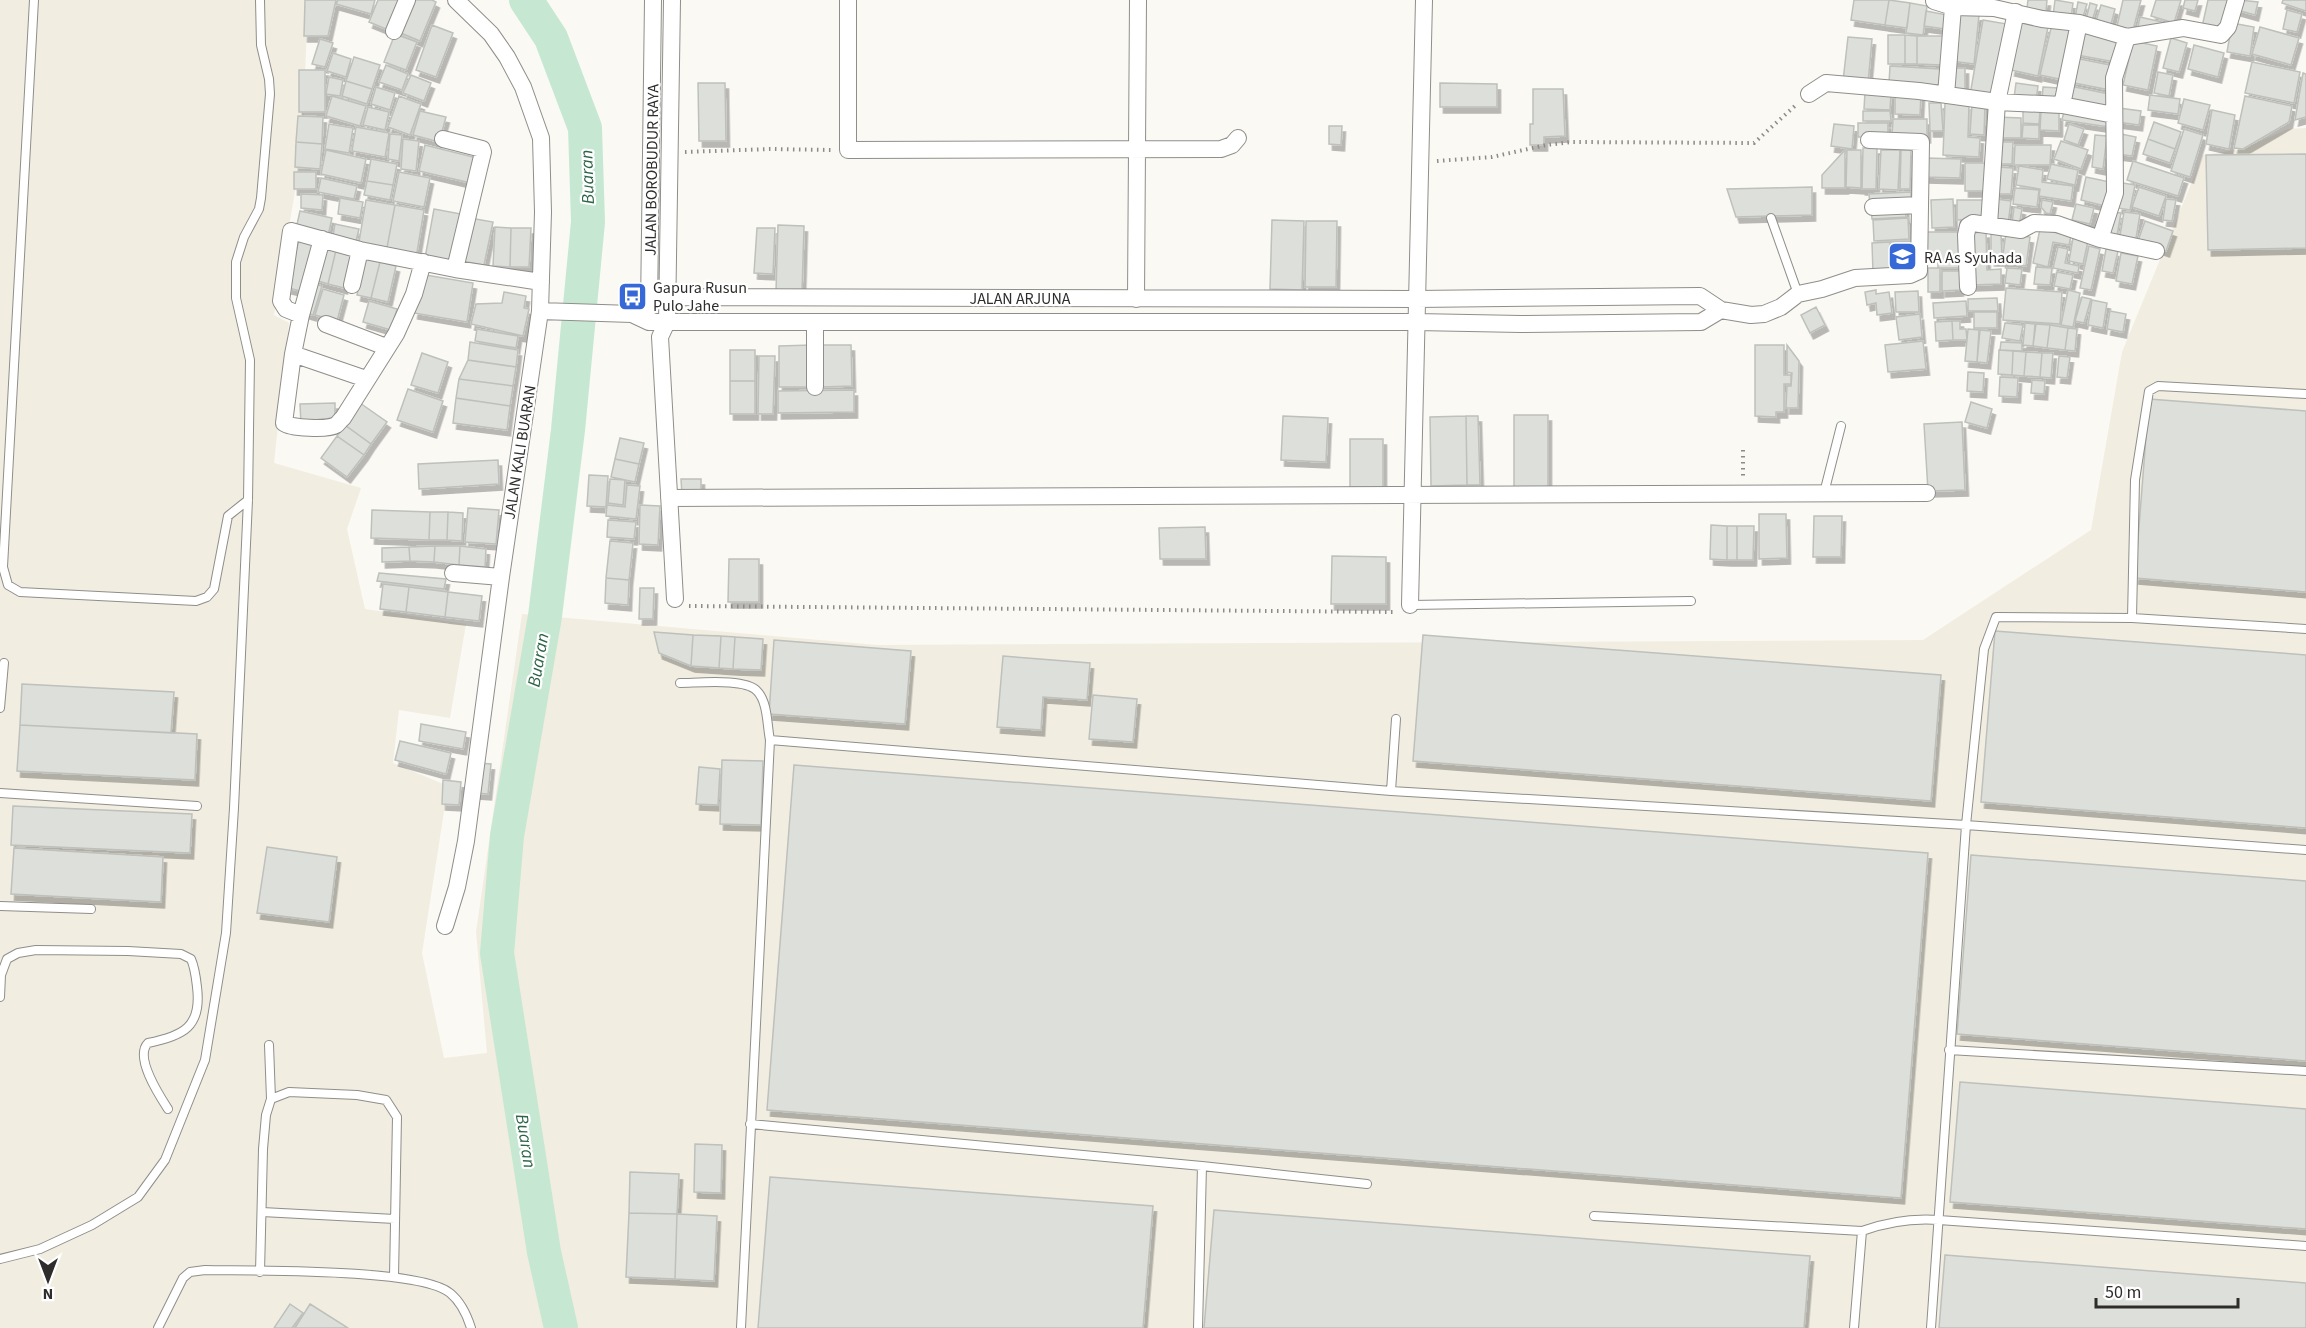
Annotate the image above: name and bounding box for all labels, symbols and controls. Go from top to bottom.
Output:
street label: JALAN BOROBUDUR RAYA [640,84,665,256]
water label: Buaran [574,149,601,205]
school or university icon: RA As Syuhada [1887,241,1919,273]
place label: RA As Syuhada [1924,247,2022,269]
place label: Gapura Rusun Pulo Jahe [653,277,747,317]
bus stop icon: Gapura Rusun Pulo Jahe [616,280,648,312]
street label: JALAN ARJUNA [970,288,1071,310]
street label: JALAN KALI BUARAN [499,383,541,521]
water label: Buaran [521,631,556,689]
water label: Buaran [509,1112,542,1170]
north arrow [18,1250,78,1310]
scale bar [2096,1271,2238,1309]
text: 50 m [2105,1280,2141,1305]
text: N [43,1283,53,1305]

